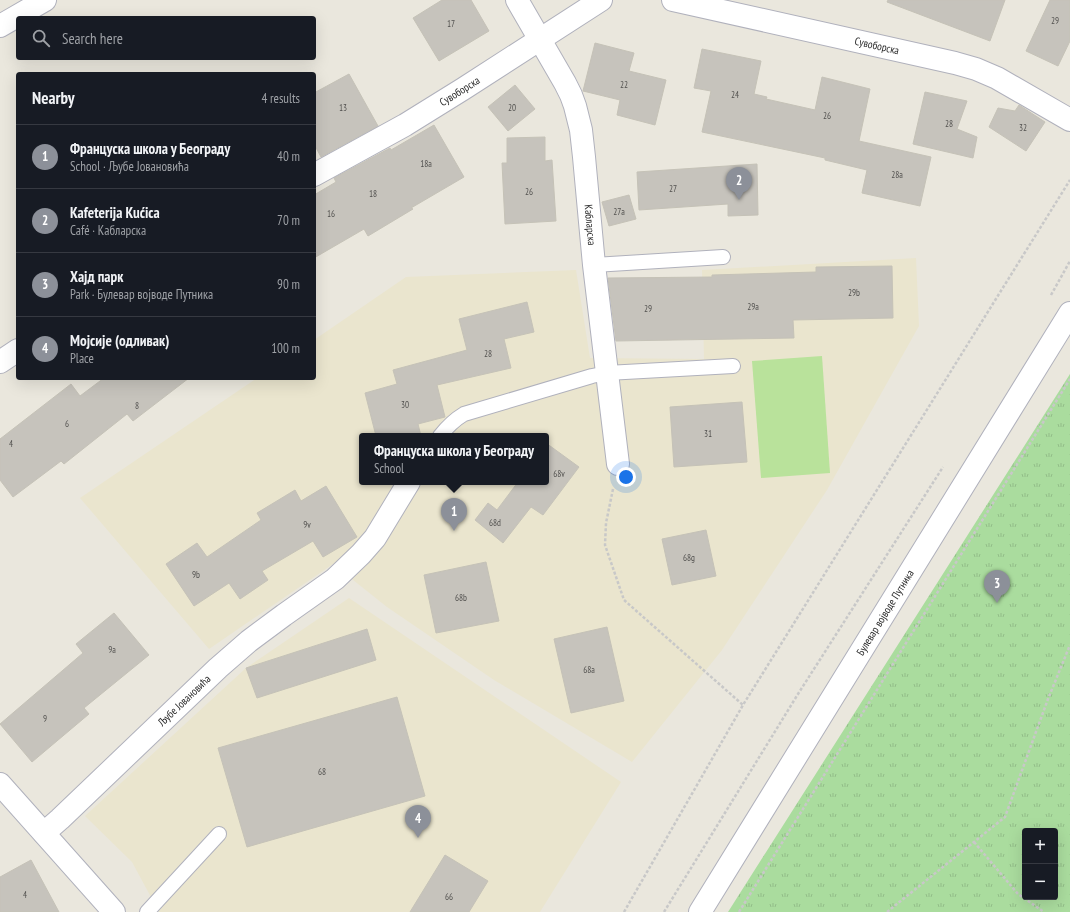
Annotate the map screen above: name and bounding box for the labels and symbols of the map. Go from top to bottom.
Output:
house number: 29 [1051,15,1059,26]
house number: 17 [447,18,455,29]
street label: Сувоборска [853,34,901,57]
street label: Сувоборска [437,73,482,109]
house number: 22 [620,79,628,90]
house number: 24 [731,89,739,100]
house number: 13 [339,102,347,113]
house number: 20 [508,102,516,113]
house number: 26 [823,110,831,121]
house number: 28 [945,118,953,129]
house number: 32 [1019,122,1027,133]
house number: 18a [420,158,432,169]
pin: 2 [726,167,752,200]
house number: 28a [891,169,903,180]
house number: 27 [669,183,677,194]
house number: 26 [525,186,533,197]
house number: 18 [369,188,377,199]
street label: Кабларска [581,204,599,246]
house number: 27a [613,206,625,217]
house number: 16 [327,208,335,219]
house number: 29b [848,287,860,298]
house number: 29a [747,301,759,312]
house number: 29 [644,303,652,314]
house number: 28 [484,348,492,359]
house number: 30 [401,399,409,410]
house number: 8 [135,400,139,411]
house number: 6 [65,418,69,429]
house number: 31 [704,428,712,439]
house number: 4 [9,438,13,449]
your location [616,467,636,487]
house number: 68v [553,468,565,479]
pin: 1 [441,498,467,531]
house number: 68d [489,517,501,528]
house number: 9v [303,519,311,530]
house number: 68g [683,552,695,563]
street label: Булевар војводе Путника [853,567,917,658]
house number: 9b [192,569,200,580]
pin: 3 [984,570,1010,603]
house number: 68b [455,592,467,603]
house number: 9a [108,644,116,655]
house number: 68a [583,664,595,675]
street label: Љубе Јовановића [154,672,214,730]
house number: 9 [43,713,47,724]
house number: 68 [318,766,326,777]
pin: 4 [405,805,431,838]
house number: 4 [23,889,27,900]
house number: 66 [445,891,453,902]

